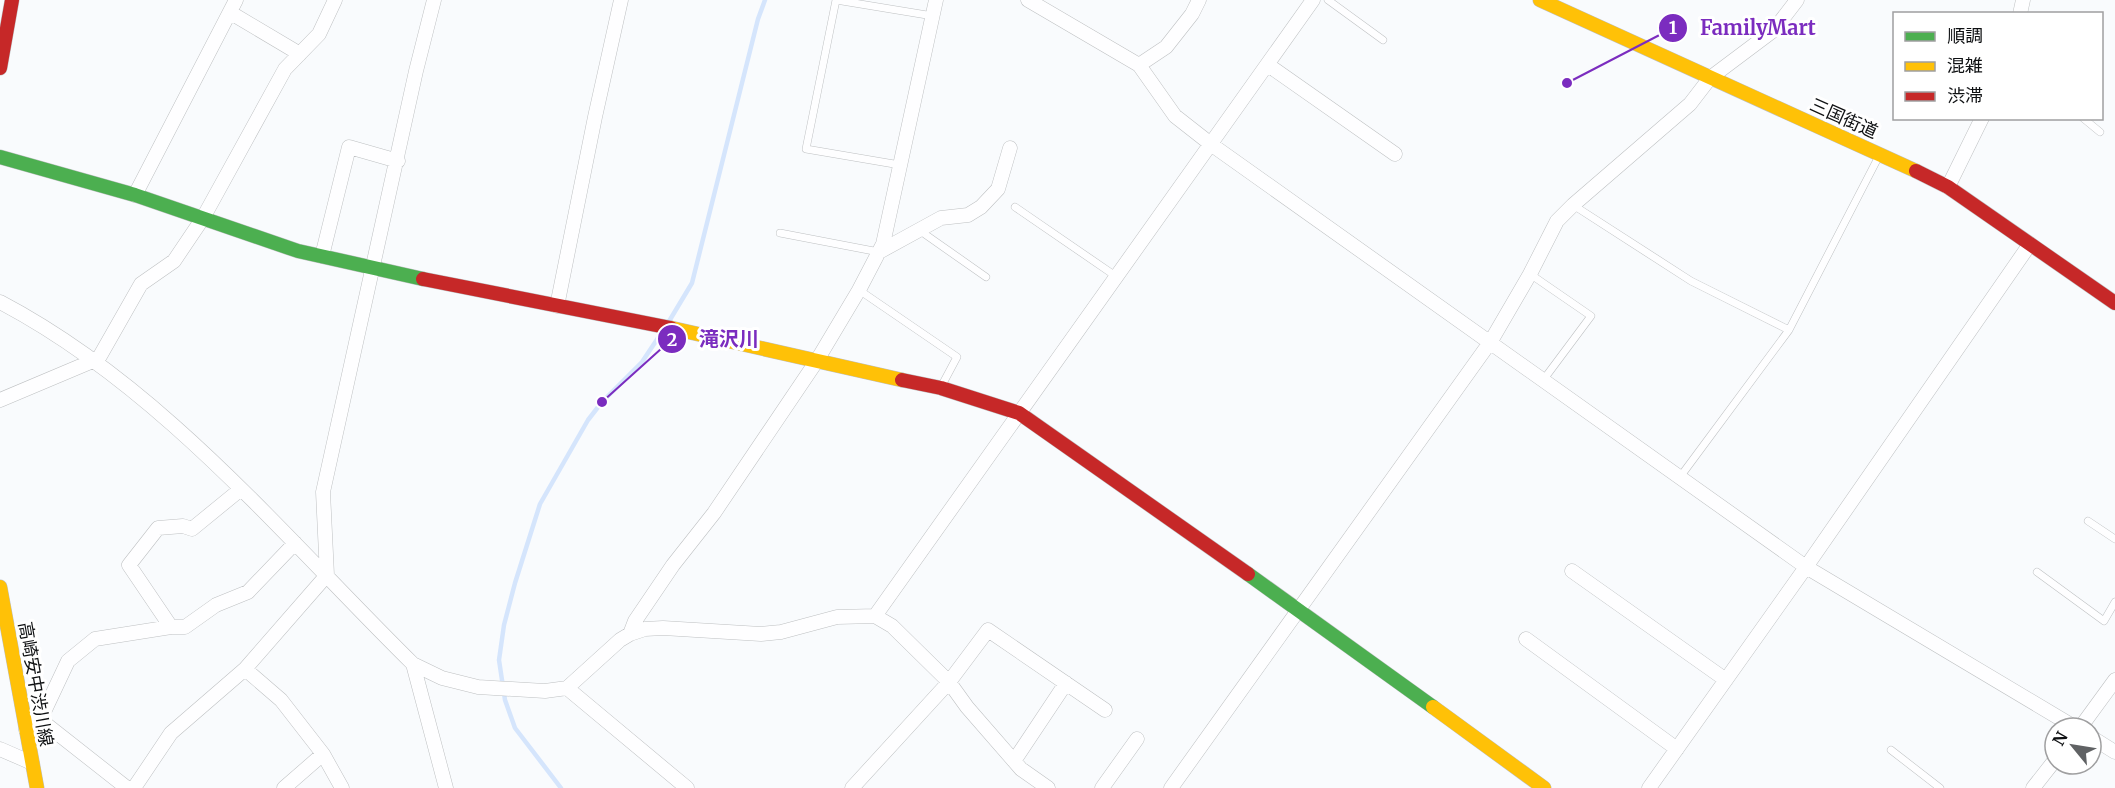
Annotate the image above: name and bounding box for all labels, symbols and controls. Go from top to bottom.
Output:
callout: FamilyMart [1658,9,1828,47]
legend [1893,12,2103,120]
text: FamilyMart [1700,15,1816,40]
text: 1 [1669,16,1677,39]
text: 順調 [1947,24,1983,47]
text: 混雑 [1947,54,1983,77]
text: 渋滞 [1947,84,1983,107]
street label: 三国街道 [1806,93,1882,143]
callout: 滝沢川 [657,320,771,358]
text: 滝沢川 [699,326,759,351]
text: 2 [667,328,677,351]
street label: 高崎安中渋川線 [14,620,58,748]
north arrow [2043,716,2103,776]
text: N [2048,728,2072,749]

